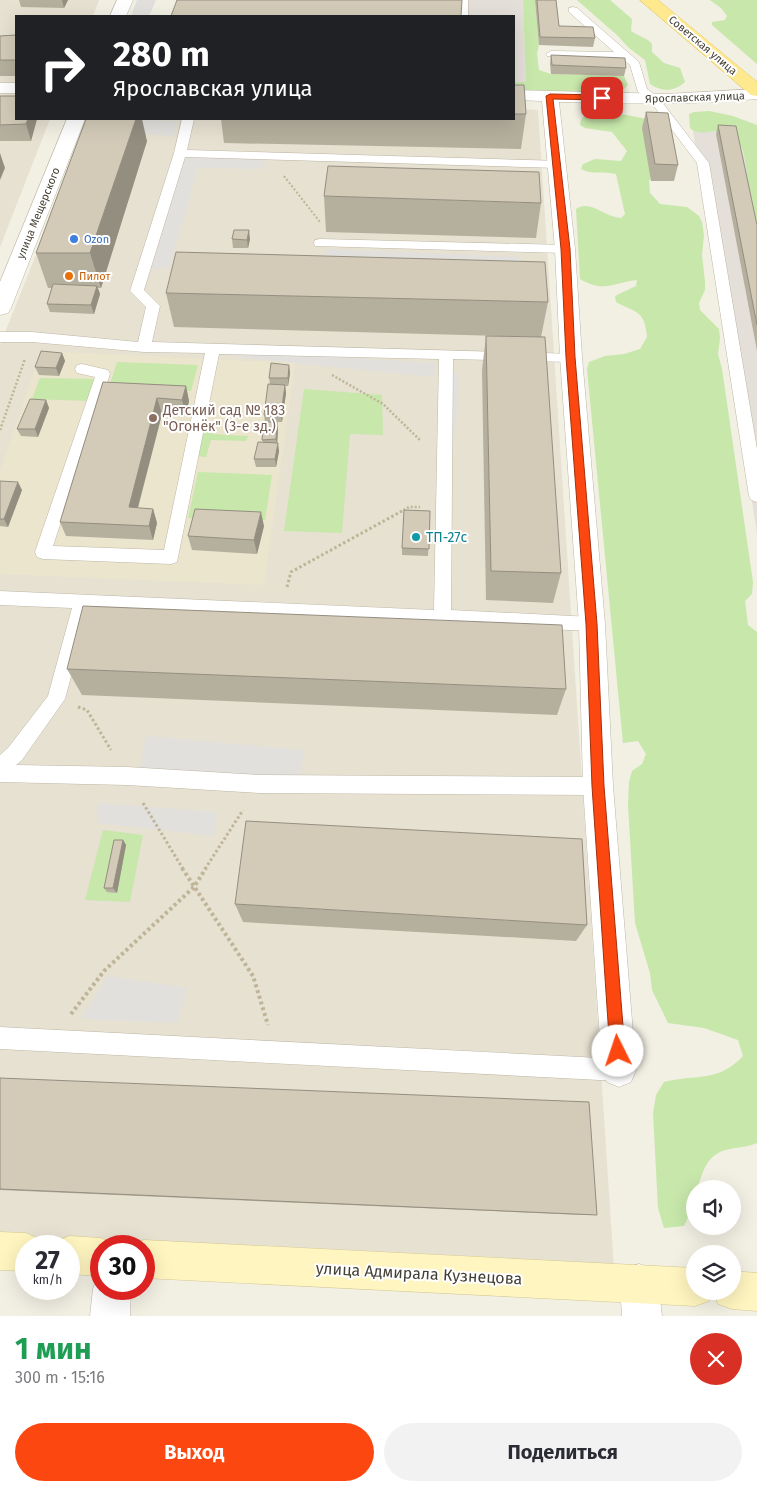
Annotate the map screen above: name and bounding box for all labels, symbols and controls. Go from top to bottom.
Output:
street label: Советская улица [666,13,740,78]
text: 280 m [113,33,210,75]
icon: right [30,35,95,100]
text: Ярославская улица [113,75,313,102]
pin [581,77,623,119]
icon: arrive [588,84,616,112]
street label: Ярославская улица [645,89,745,106]
street label: улица Мещерского [14,166,63,261]
marker: Ozon [68,233,80,245]
place label: Ozon [84,233,109,246]
marker: Пилот [63,270,75,282]
place label: Пилот [79,270,111,283]
place label: Детский сад № 183 "Огонёк" (3-е зд.) [162,402,285,435]
marker: Детский сад № 183 "Огонёк" (3-е зд.) [147,412,159,424]
place label: ТП-27c [426,529,467,546]
marker: ТП-27c [410,531,422,543]
position arrow [591,1024,643,1076]
map controls [686,1180,741,1300]
button: sound [686,1180,741,1235]
speed limit sign: 30 [90,1235,155,1300]
button: layers [686,1245,741,1300]
text: 27 [35,1246,60,1276]
street label: улица Адмирала Кузнецова [315,1259,523,1288]
text: km/h [33,1273,62,1287]
text: 1 мин [15,1331,92,1367]
button: close [690,1333,742,1385]
text: 300 m · 15:16 [15,1368,105,1387]
button: Выход [15,1423,374,1481]
button: Поделиться [384,1423,742,1481]

